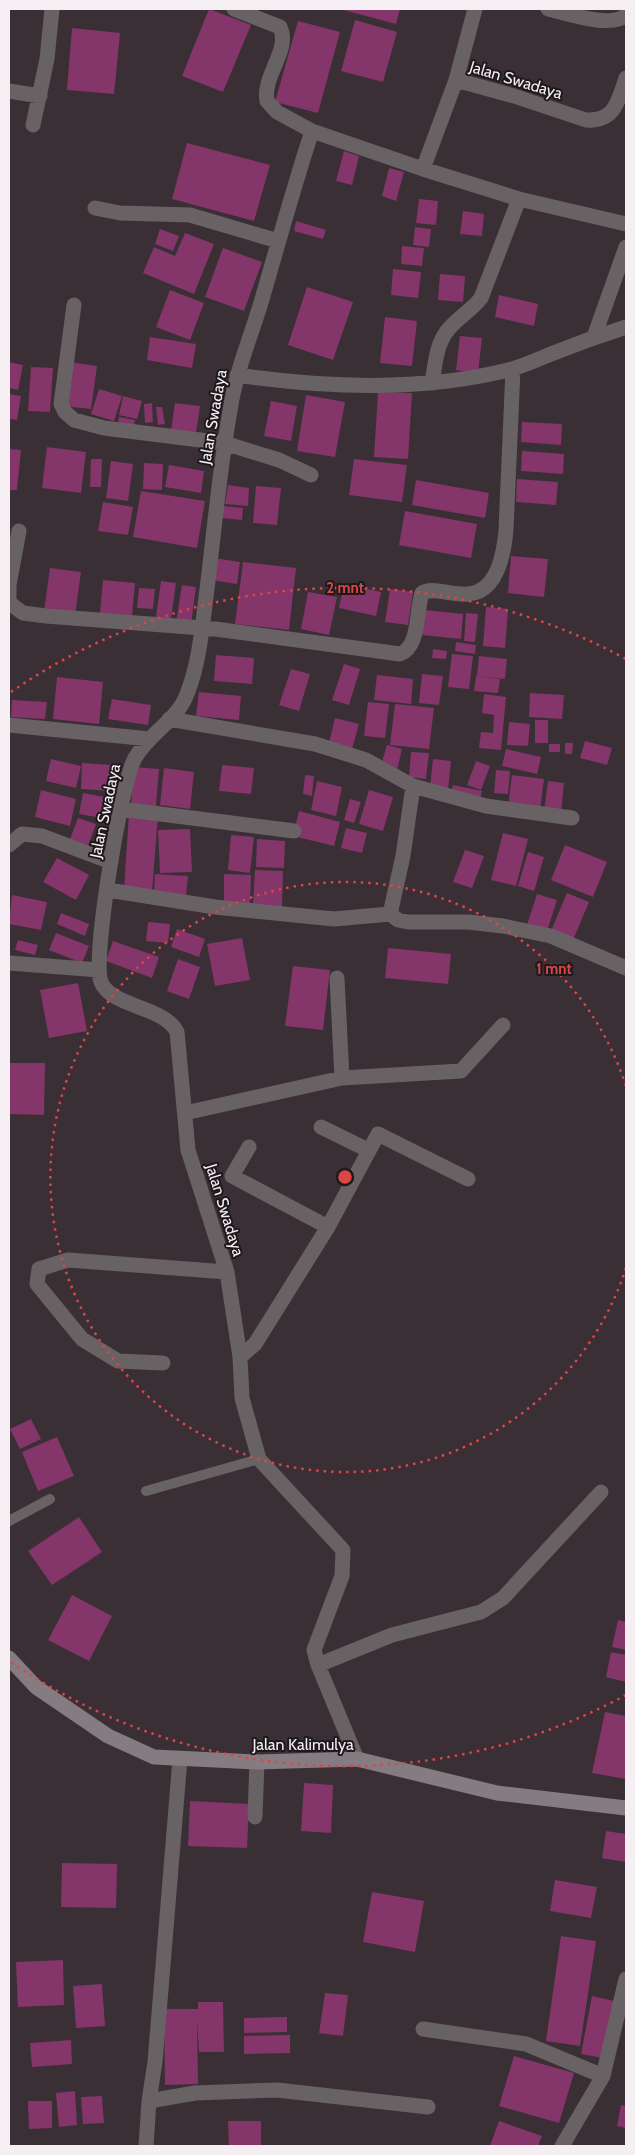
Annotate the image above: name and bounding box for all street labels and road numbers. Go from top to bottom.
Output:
street label: Jalan Swadaya [466,57,565,103]
street label: Jalan Swadaya [195,368,231,467]
street label: Jalan Swadaya [86,762,124,861]
street label: Jalan Swadaya [202,1160,248,1259]
street label: Jalan Kalimulya [251,1735,354,1754]

